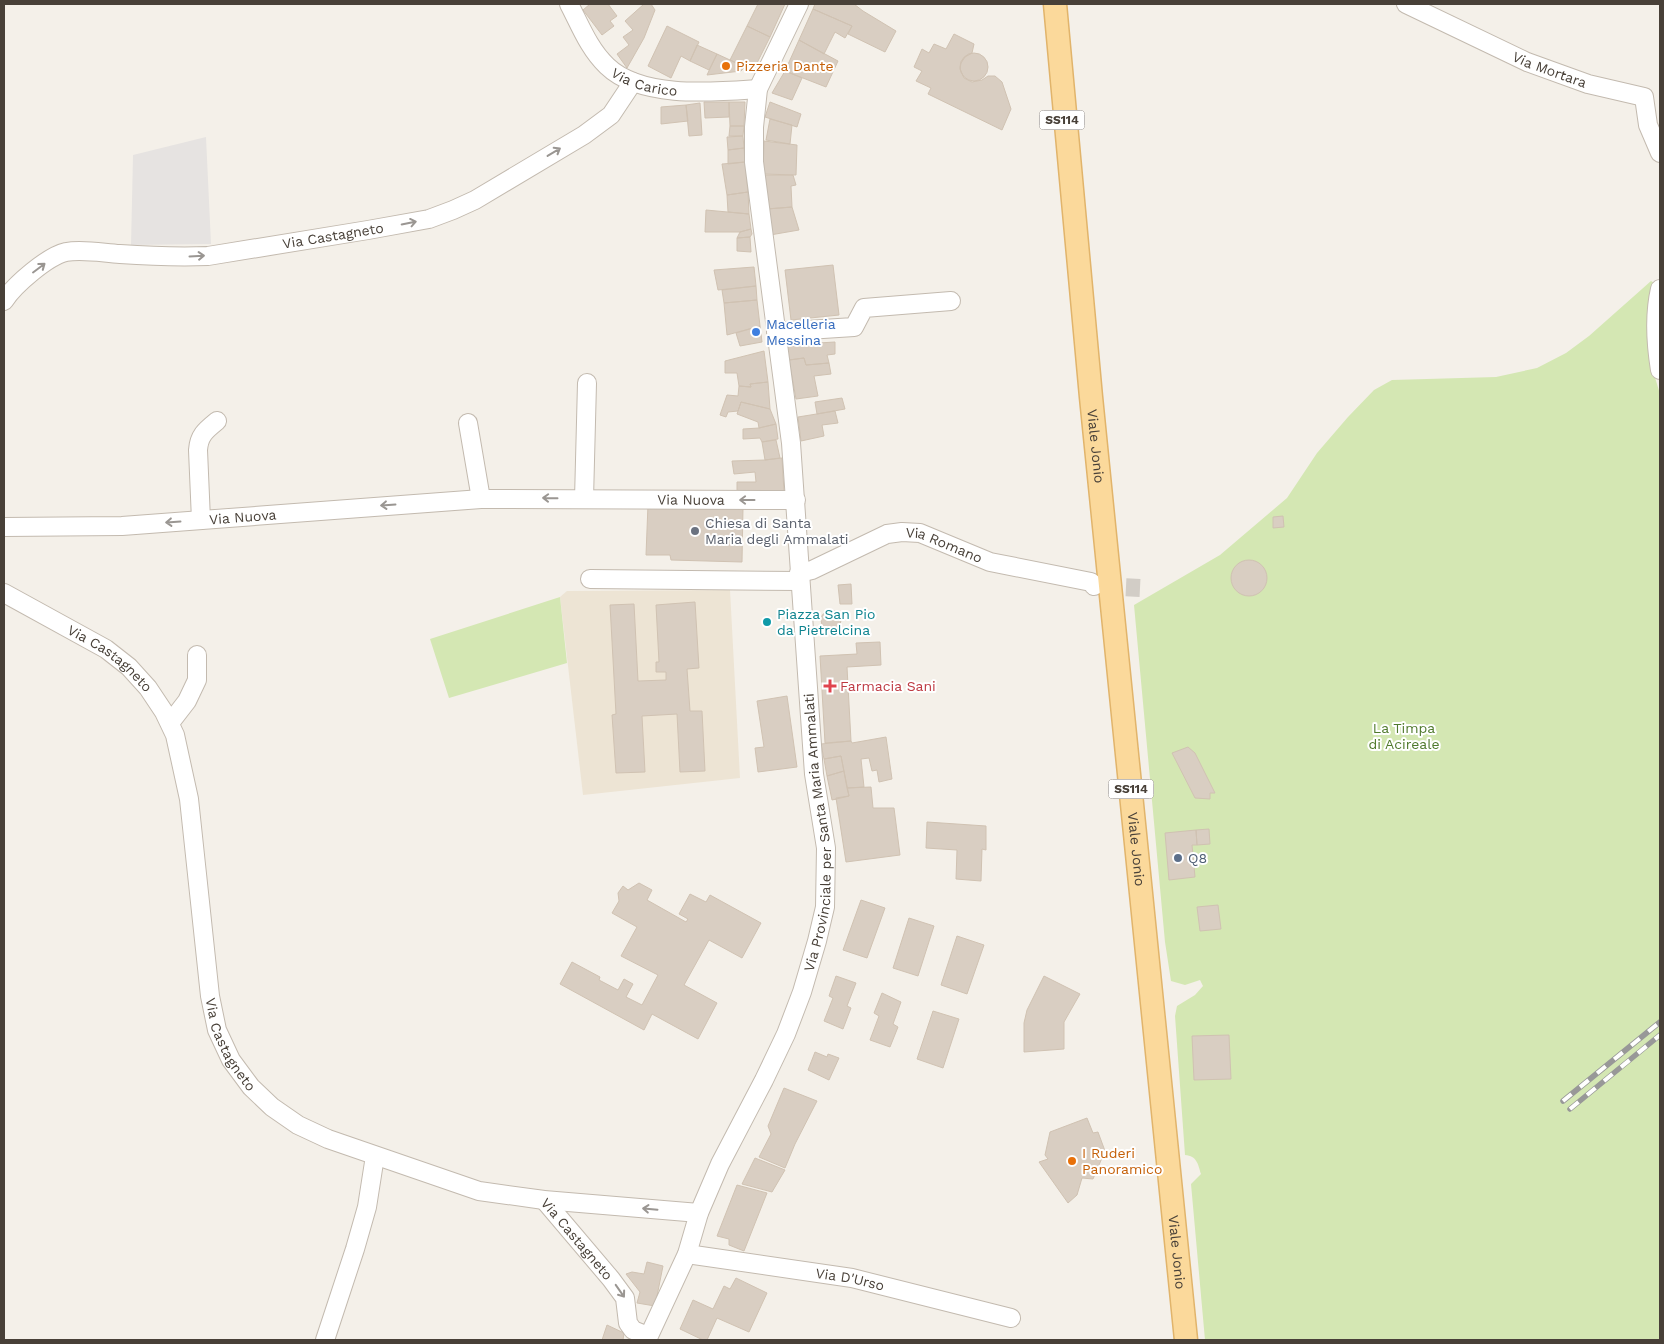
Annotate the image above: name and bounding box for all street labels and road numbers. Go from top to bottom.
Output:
street label: Via Mortara [1510,48,1589,91]
street label: Via Carico [608,64,678,99]
road number: SS114 [1040,110,1084,130]
street label: Via Castagneto [281,219,385,252]
street label: Viale Jonio [1084,408,1108,484]
street label: Via Nuova [657,492,725,508]
street label: Via Nuova [208,506,277,527]
street label: Via Romano [905,524,985,566]
street label: Via Castagneto [65,622,155,695]
street label: Via Provinciale per Santa Maria Ammalati [798,692,814,974]
road number: SS114 [1108,780,1154,799]
street label: Viale Jonio [1125,811,1148,887]
street label: Via Castagneto [203,996,259,1094]
street label: Via Castagneto [538,1195,616,1283]
street label: Viale Jonio [1165,1214,1189,1290]
street label: Via D'Urso [815,1265,886,1294]

